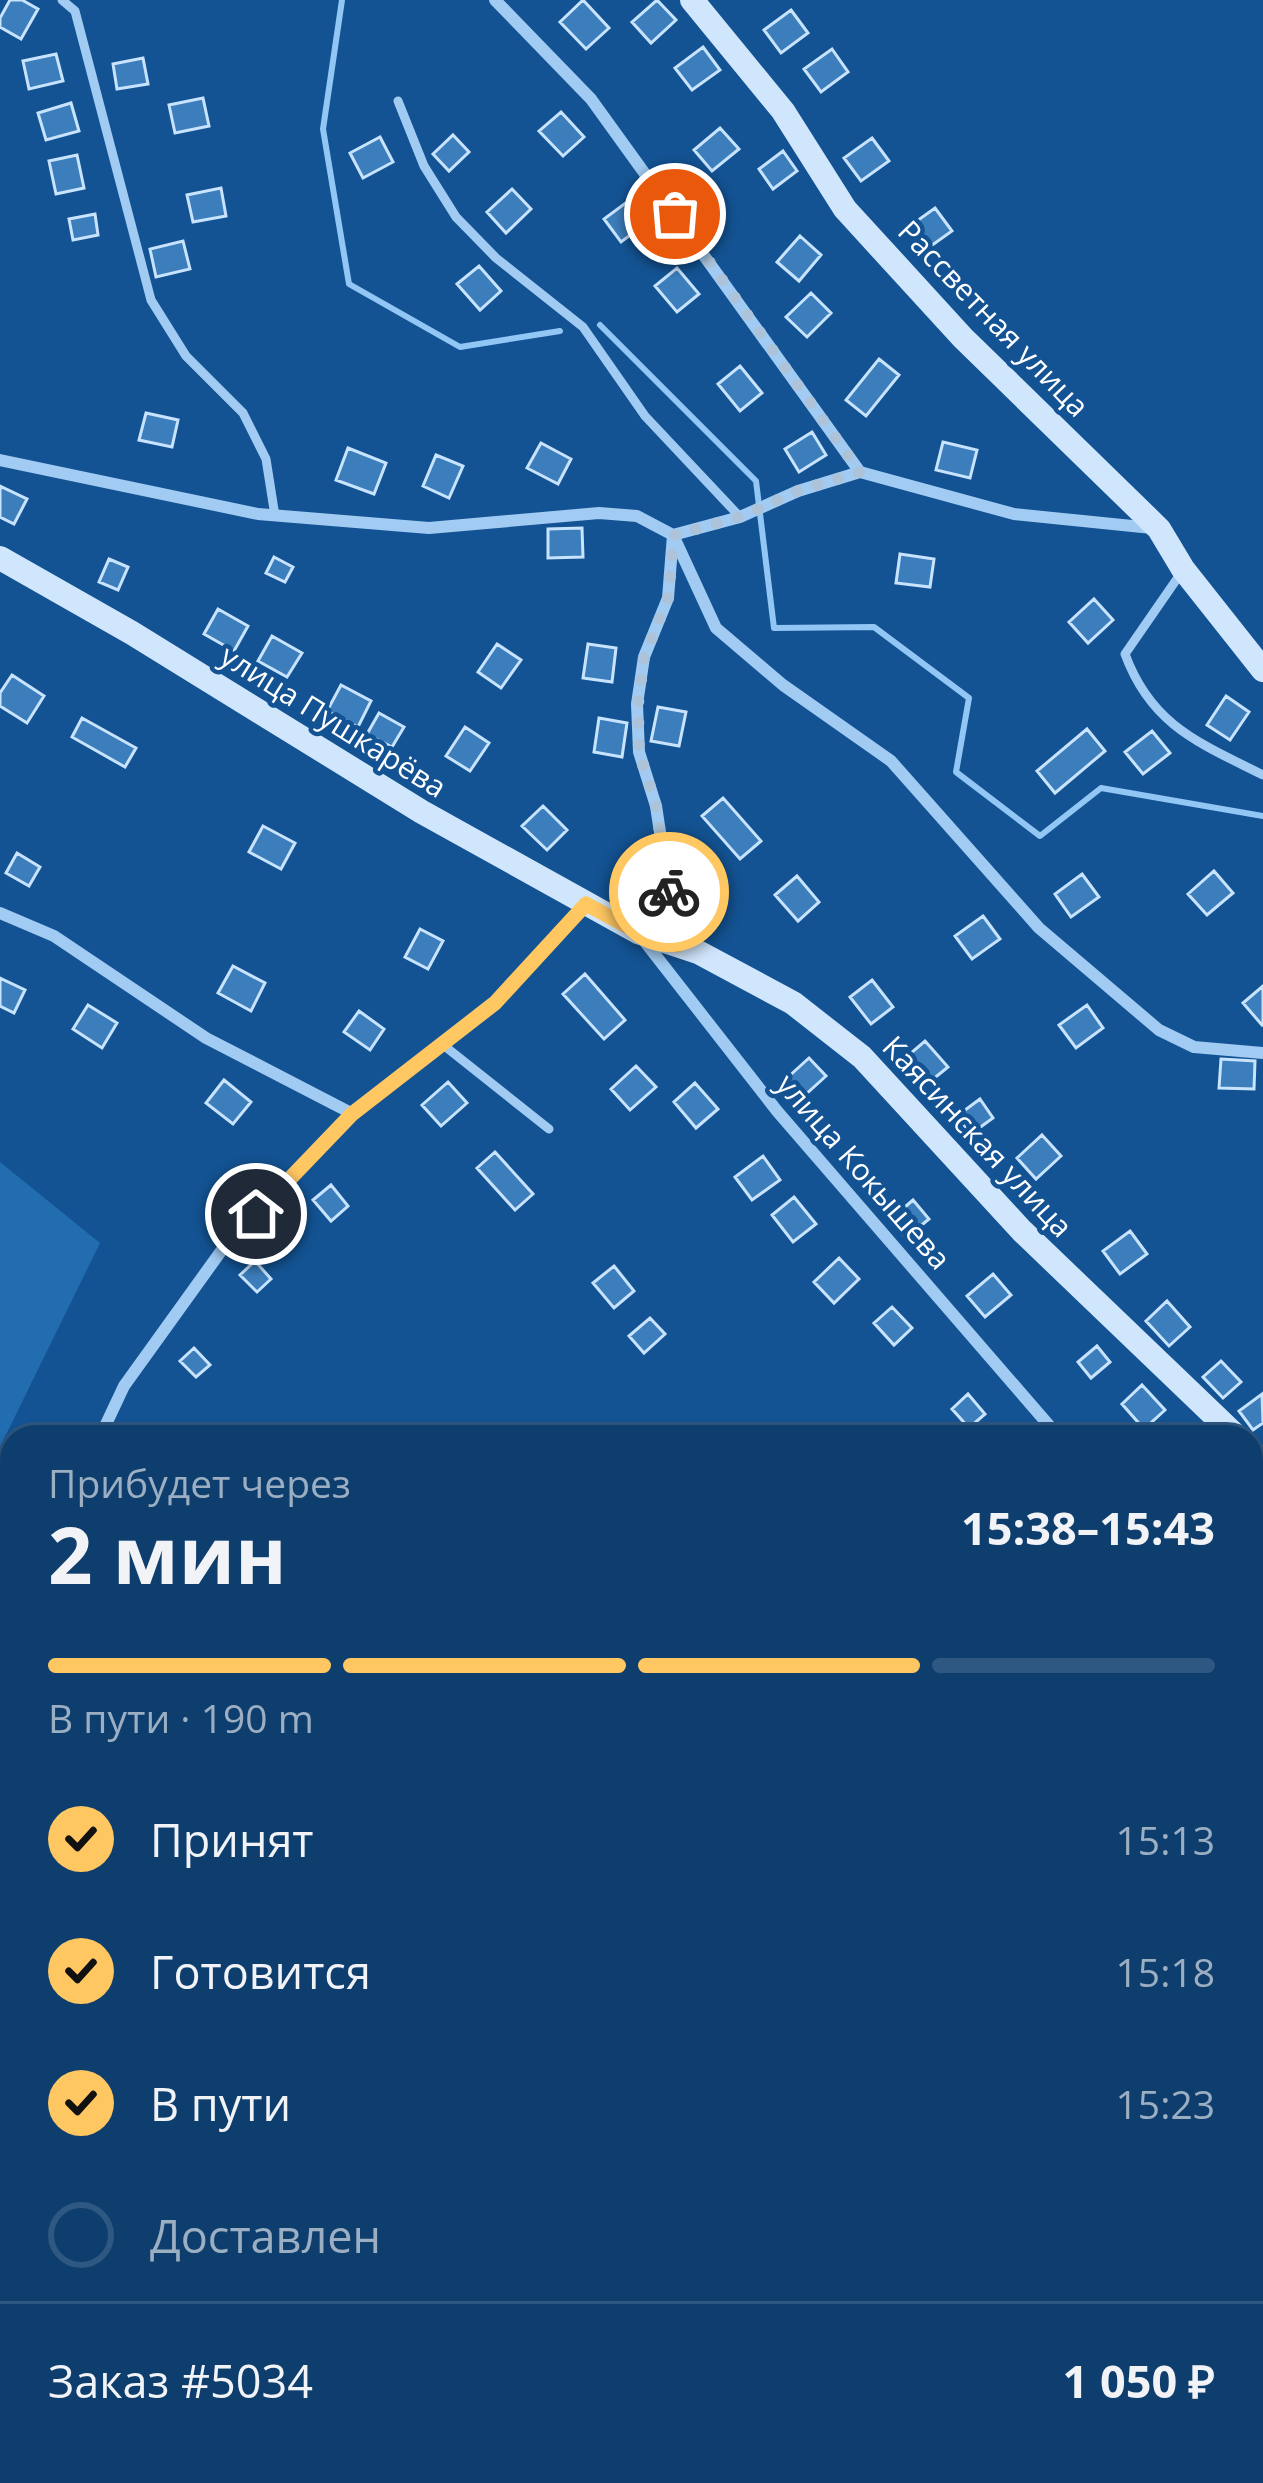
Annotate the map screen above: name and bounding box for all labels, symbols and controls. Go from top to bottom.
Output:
pin [624,163,726,265]
icon: bag [642,181,708,247]
street label: Рассветная улица [890,211,1099,425]
street label: улица Пушкарёва [213,635,455,807]
courier [609,832,729,952]
icon: bike [636,859,702,925]
street label: Каясинская улица [874,1026,1082,1246]
street label: улица Кокышева [768,1064,961,1278]
pin [205,1163,307,1265]
icon: home [223,1181,289,1247]
text: Прибудет через [48,1456,351,1509]
text: 15:38–15:43 [961,1497,1215,1558]
text: 2 мин [48,1501,287,1607]
text: В пути · 190 m [48,1691,314,1744]
icon: check [48,1806,114,1872]
text: Принят [150,1809,313,1870]
text: 15:13 [1116,1813,1215,1866]
icon: check [48,1938,114,2004]
text: Готовится [150,1941,371,2002]
text: 15:18 [1116,1945,1215,1998]
icon: check [48,2070,114,2136]
text: В пути [150,2073,291,2134]
text: 15:23 [1116,2077,1215,2130]
text: Доставлен [150,2205,381,2266]
text: Заказ #5034 [48,2350,313,2411]
text: 1 050 ₽ [1063,2350,1215,2411]

